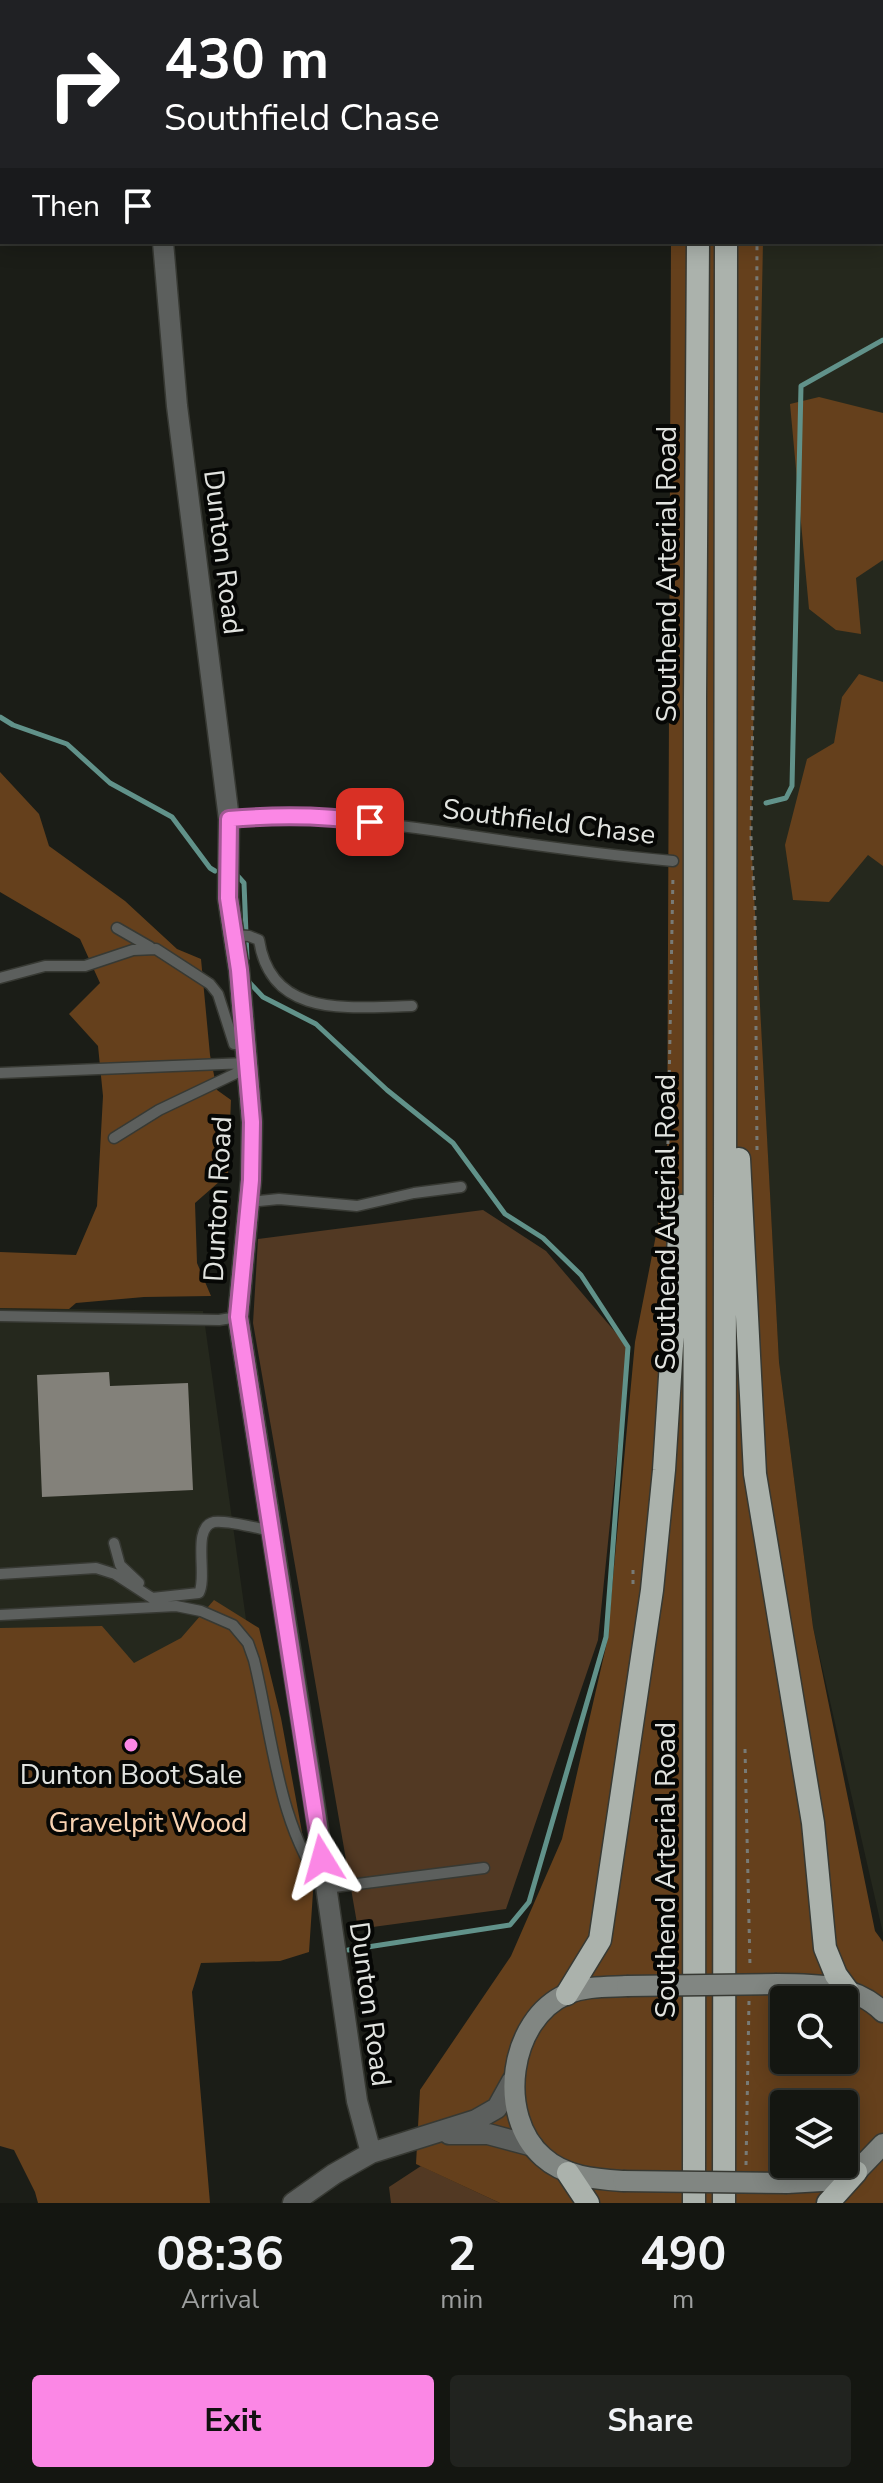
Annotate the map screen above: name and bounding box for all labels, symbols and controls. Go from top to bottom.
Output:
text: 430 m [164,21,329,98]
icon: right [32,32,136,136]
text: Southfield Chase [164,94,440,143]
icon: arrive [116,184,160,228]
text: Then [32,186,100,227]
street label: Southend Arterial Road [648,426,686,722]
street label: Dunton Road [194,467,252,637]
pin [336,788,404,856]
street label: Southfield Chase [440,790,658,854]
icon: arrive [348,800,392,844]
street label: Southend Arterial Road [647,1074,685,1370]
street label: Dunton Road [195,1115,241,1283]
street label: Southend Arterial Road [647,1722,685,2018]
marker: Dunton Boot Sale [122,1736,140,1754]
place label: Dunton Boot Sale [20,1756,242,1794]
park label: Gravelpit Wood [49,1804,247,1842]
position arrow [280,1817,364,1901]
street label: Dunton Road [340,1919,400,2089]
map controls [770,1986,858,2178]
button: search [770,1986,858,2074]
button: layers [770,2090,858,2178]
text: 08:36 [157,2221,284,2287]
text: 2 [447,2221,476,2287]
text: 490 [640,2221,726,2287]
text: Arrival [181,2282,259,2317]
text: min [440,2282,483,2317]
text: m [672,2282,694,2317]
button: Exit [32,2375,434,2467]
button: Share [450,2375,851,2467]

